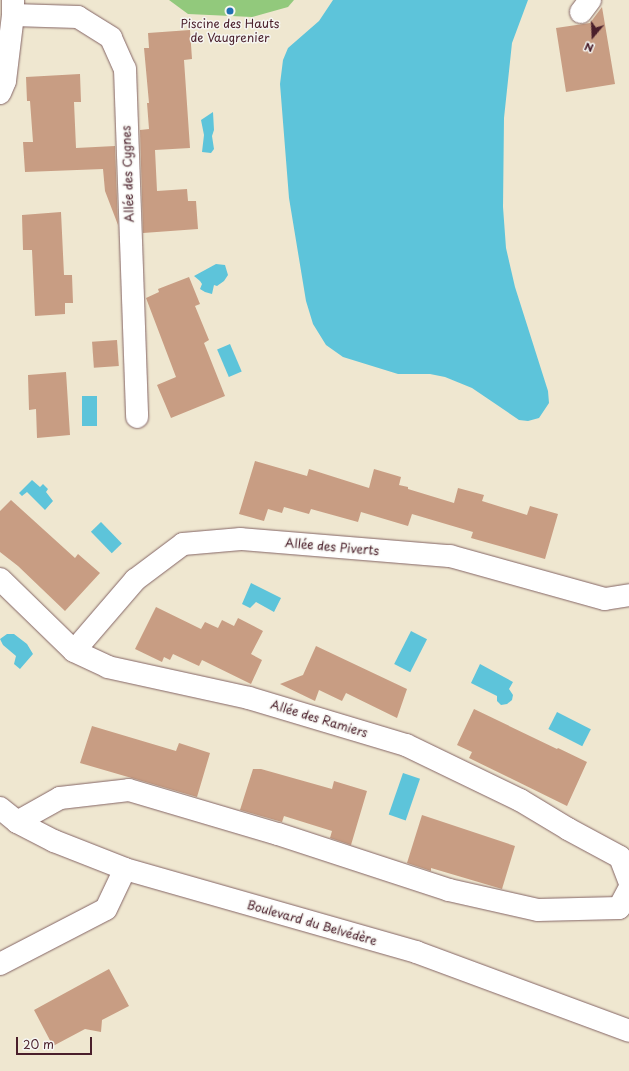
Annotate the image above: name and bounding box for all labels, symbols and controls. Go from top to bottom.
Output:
marker: Piscine des Hauts de Vaugrenier [225,6,235,16]
north arrow [573,16,613,56]
place label: Piscine des Hauts de Vaugrenier [180,17,280,45]
text: N [582,38,596,57]
street label: Allée des Cygnes [119,125,137,223]
street label: Allée des Piverts [284,536,380,558]
street label: Allée des Ramiers [268,697,370,741]
street label: Boulevard du Belvédère [246,898,378,948]
scale bar [18,1029,94,1055]
text: 20 m [23,1035,54,1053]

